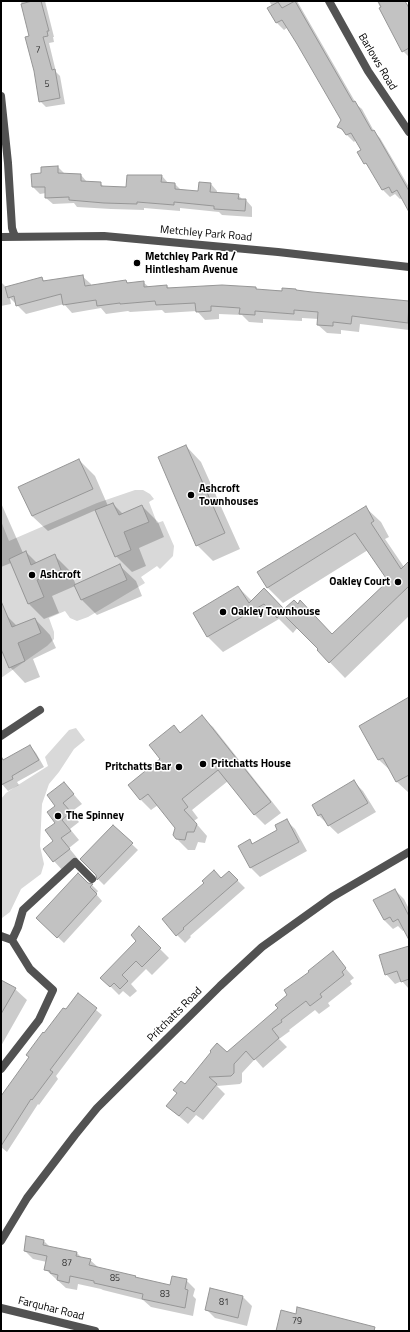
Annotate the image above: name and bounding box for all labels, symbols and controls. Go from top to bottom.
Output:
street label: Barlows Road [355,31,399,93]
house number: 7 [35,46,41,56]
house number: 5 [44,80,50,90]
street label: Metchley Park Road [159,223,253,245]
place label: Metchley Park Rd / Hintlesham Avenue [145,250,238,276]
marker: Metchley Park Rd / Hintlesham Avenue [132,258,142,268]
place label: Ashcroft Townhouses [199,482,258,508]
marker: Ashcroft Townhouses [186,490,196,500]
place label: Ashcroft [40,568,81,582]
marker: Ashcroft [27,570,37,580]
place label: Oakley Court [329,575,390,589]
marker: Oakley Court [393,577,403,587]
place label: Oakley Townhouse [231,605,320,619]
marker: Oakley Townhouse [218,607,228,617]
place label: Pritchatts House [211,757,291,771]
marker: Pritchatts House [198,759,208,769]
place label: Pritchatts Bar [105,760,171,774]
marker: Pritchatts Bar [174,762,184,772]
place label: The Spinney [66,809,124,823]
marker: The Spinney [53,811,63,821]
street label: Pritchatts Road [145,985,205,1045]
house number: 87 [62,1259,72,1269]
house number: 85 [110,1274,120,1284]
house number: 83 [160,1290,170,1300]
street label: Farquhar Road [17,1294,85,1324]
house number: 81 [219,1298,229,1308]
house number: 79 [292,1317,302,1327]

